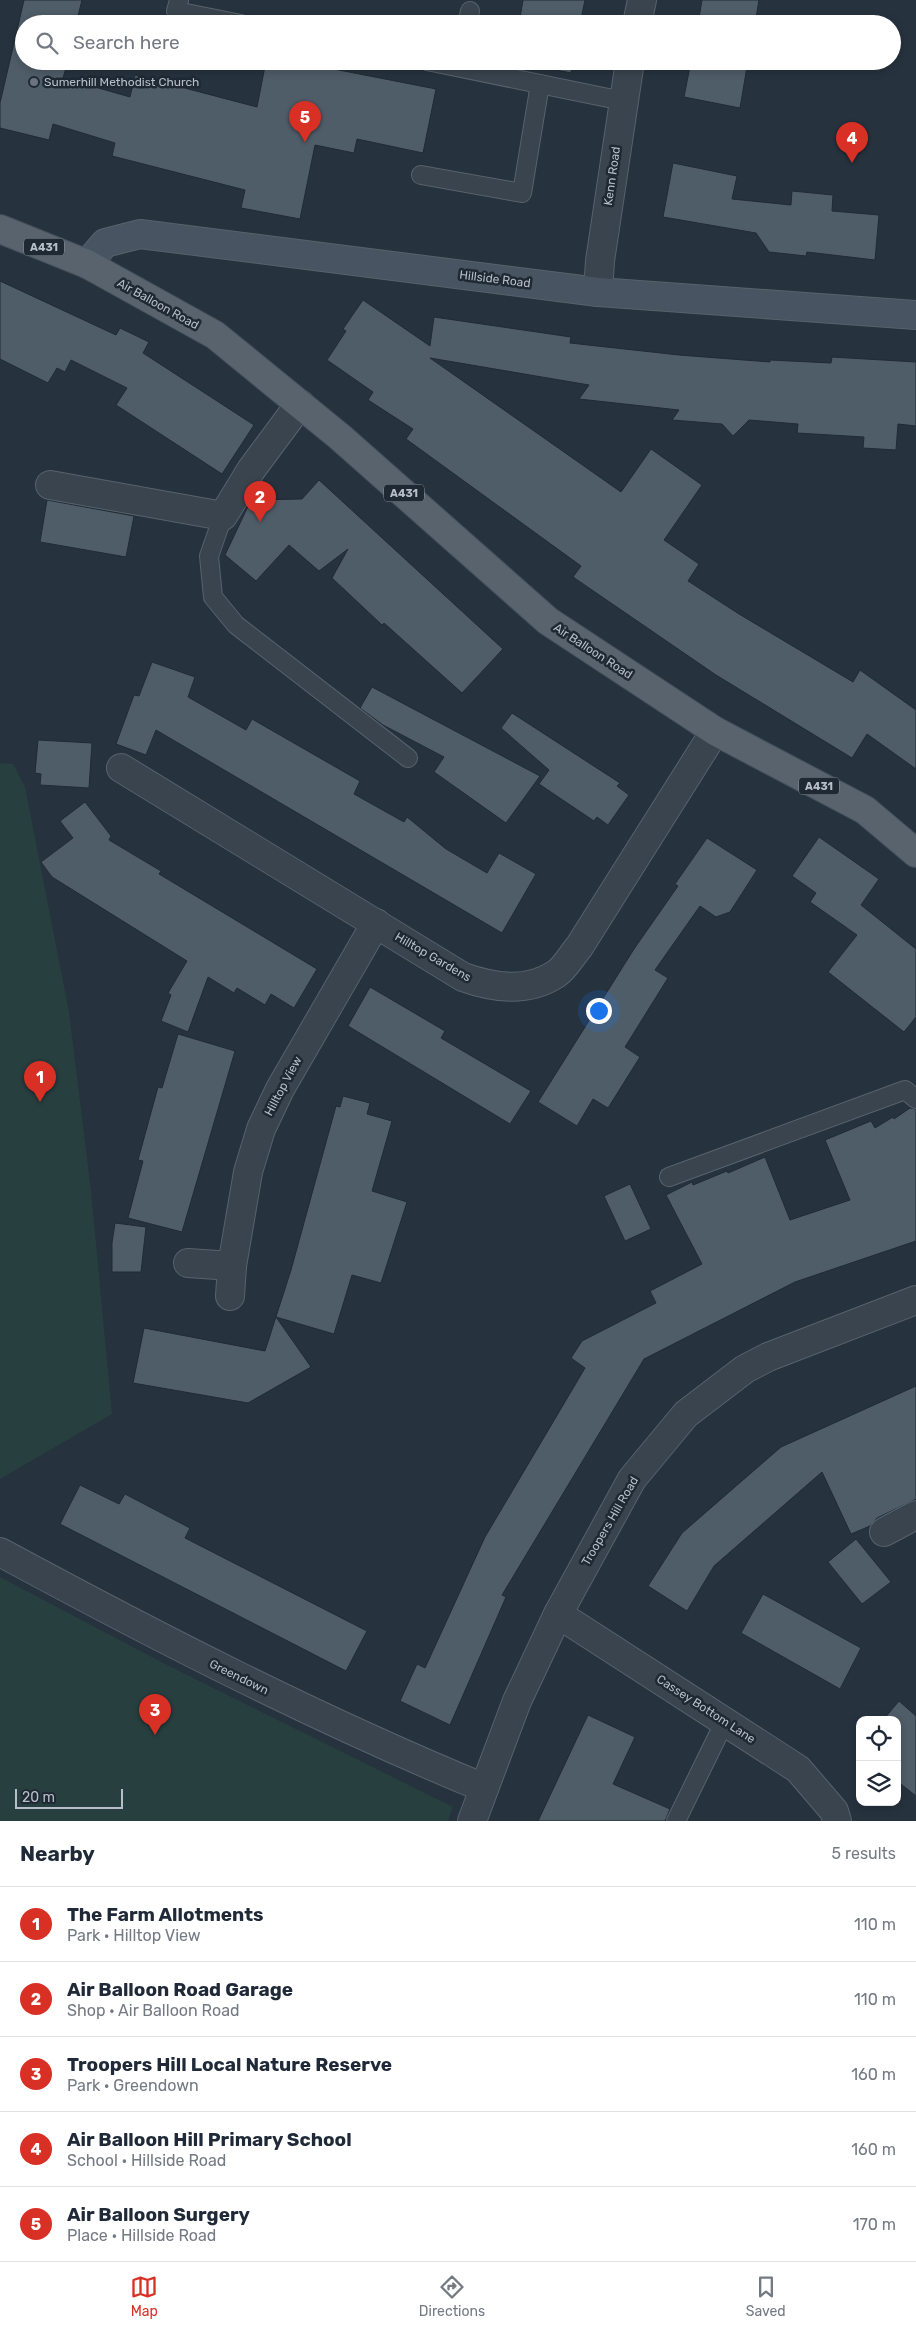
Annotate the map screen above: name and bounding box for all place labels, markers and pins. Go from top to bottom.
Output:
place label: Sumerhill Methodist Church [44,75,199,89]
marker: Sumerhill Methodist Church [28,76,40,88]
pin: 5 [289,101,321,142]
pin: 4 [836,122,868,163]
pin: 2 [244,481,276,522]
pin: 1 [24,1061,56,1102]
pin: 3 [139,1694,171,1735]

